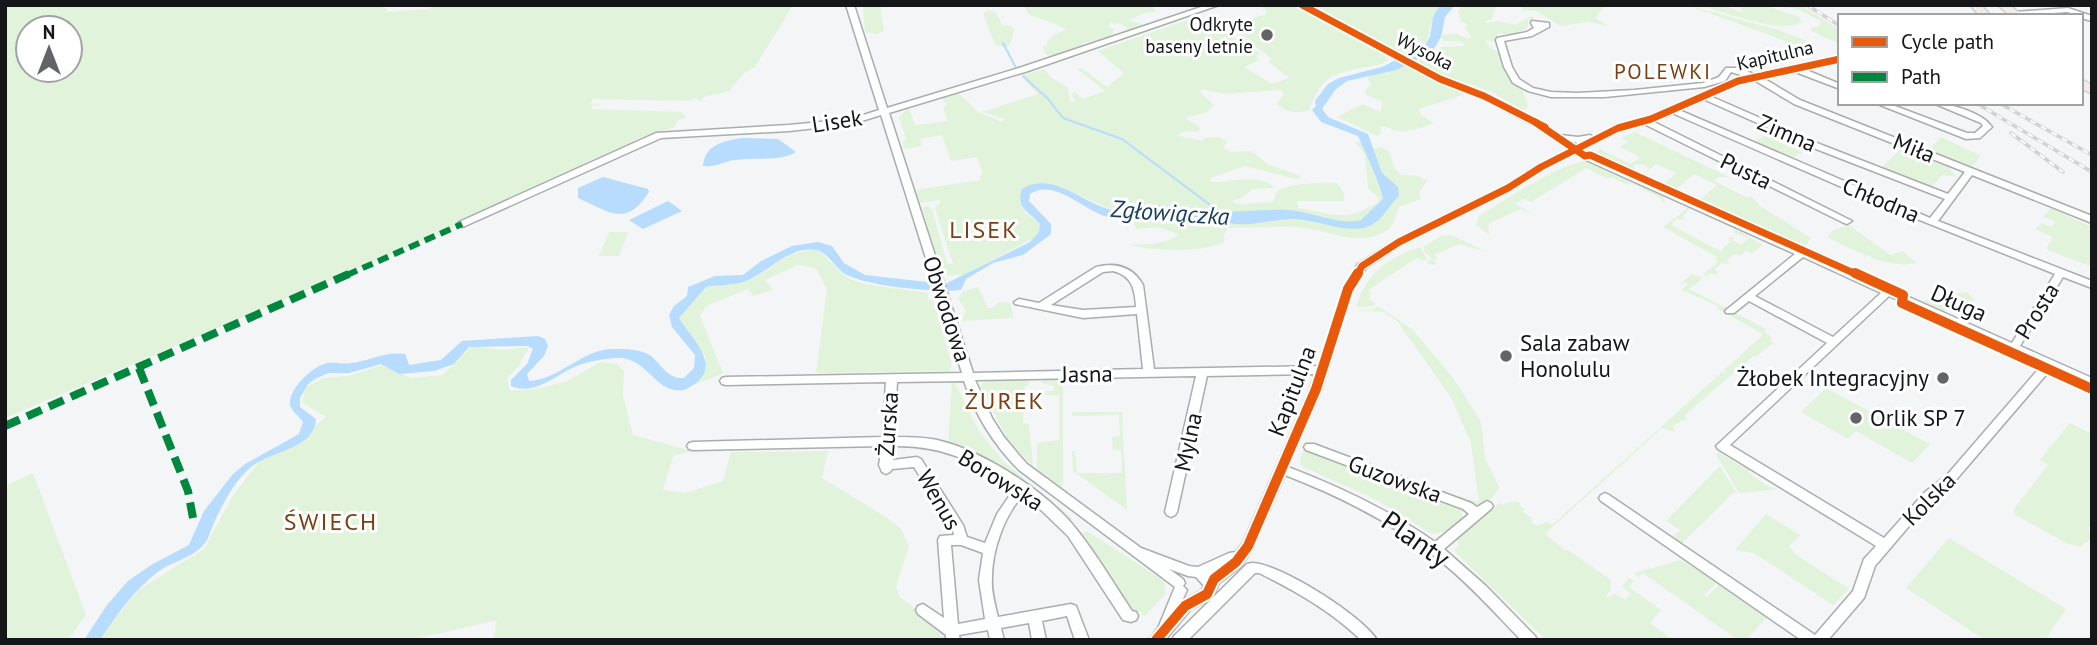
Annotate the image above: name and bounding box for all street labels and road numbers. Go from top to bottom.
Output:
street label: Wysoka [1392,26,1458,76]
street label: Kapitulna [1734,35,1816,75]
street label: Lisek [810,102,864,139]
street label: Zimna [1753,107,1821,158]
street label: Miła [1889,126,1939,169]
street label: Pusta [1716,146,1777,195]
street label: Chłodna [1838,170,1924,229]
street label: Obwodowa [917,252,978,365]
street label: Prosta [2008,277,2065,344]
street label: Długa [1927,278,1992,328]
street label: Kapitulna [1261,342,1322,440]
street label: Jasna [1060,359,1113,388]
street label: Żurska [871,391,904,457]
street label: Mylna [1167,410,1208,474]
street label: Borowska [953,442,1049,517]
street label: Guzowska [1344,448,1446,509]
street label: Wenus [911,465,968,535]
street label: Kolska [1896,466,1962,532]
street label: Planty [1375,502,1458,575]

